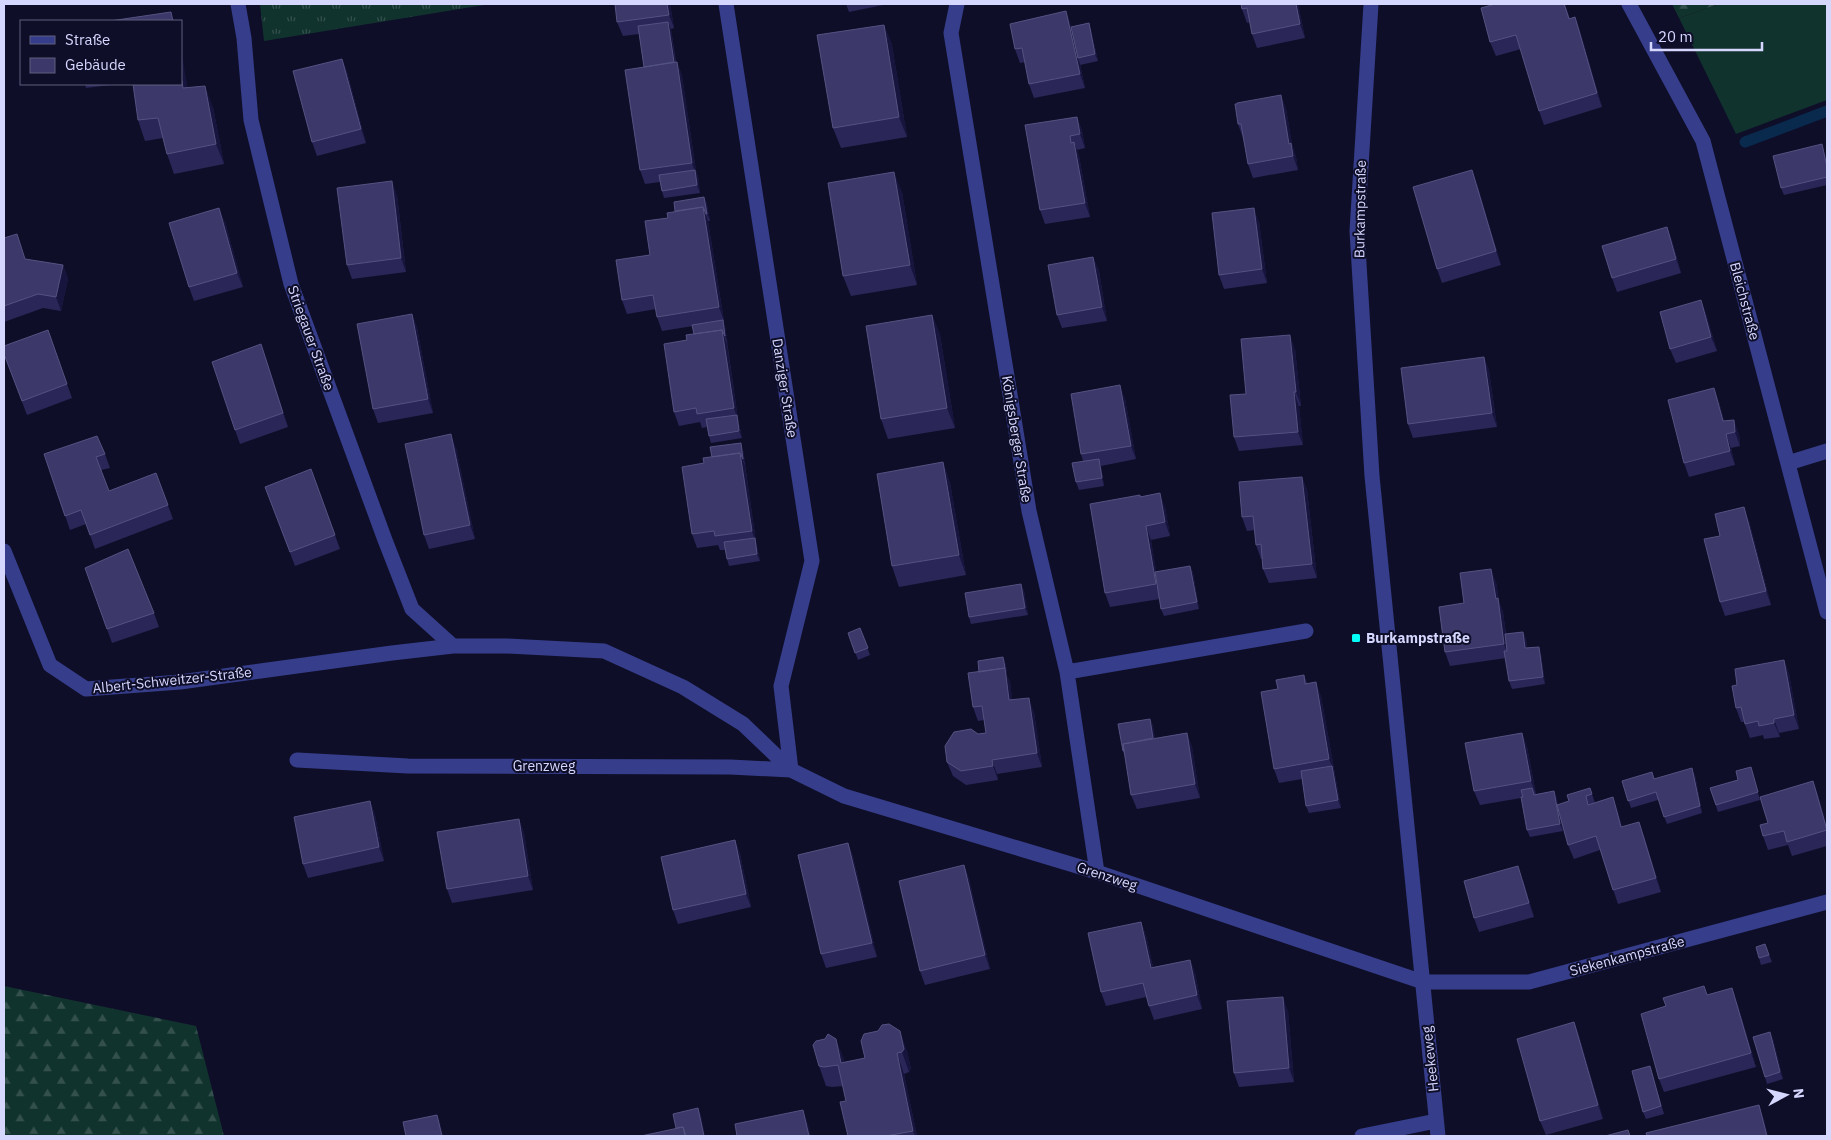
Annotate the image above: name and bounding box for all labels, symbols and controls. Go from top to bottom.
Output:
legend [20,20,182,85]
scale bar [1651,20,1762,52]
text: 20 m [1658,27,1693,46]
text: Straße [65,30,110,49]
text: Gebäude [65,55,126,74]
street label: Burkampstraße [1350,159,1370,258]
street label: Bleichstraße [1726,260,1764,342]
street label: Striegauer Straße [284,283,338,393]
street label: Danziger Straße [768,337,802,439]
street label: Königsberger Straße [998,374,1036,504]
place label: Burkampstraße [1366,629,1470,647]
marker: Burkampstraße [1350,632,1362,644]
street label: Albert-Schweitzer-Straße [91,663,253,697]
street label: Grenzweg [513,757,576,775]
street label: Grenzweg [1074,858,1140,894]
street label: Siekenkampstraße [1568,932,1687,980]
street label: Heekeweg [1418,1025,1442,1093]
north arrow [1761,1070,1811,1120]
text: N [1789,1087,1808,1100]

